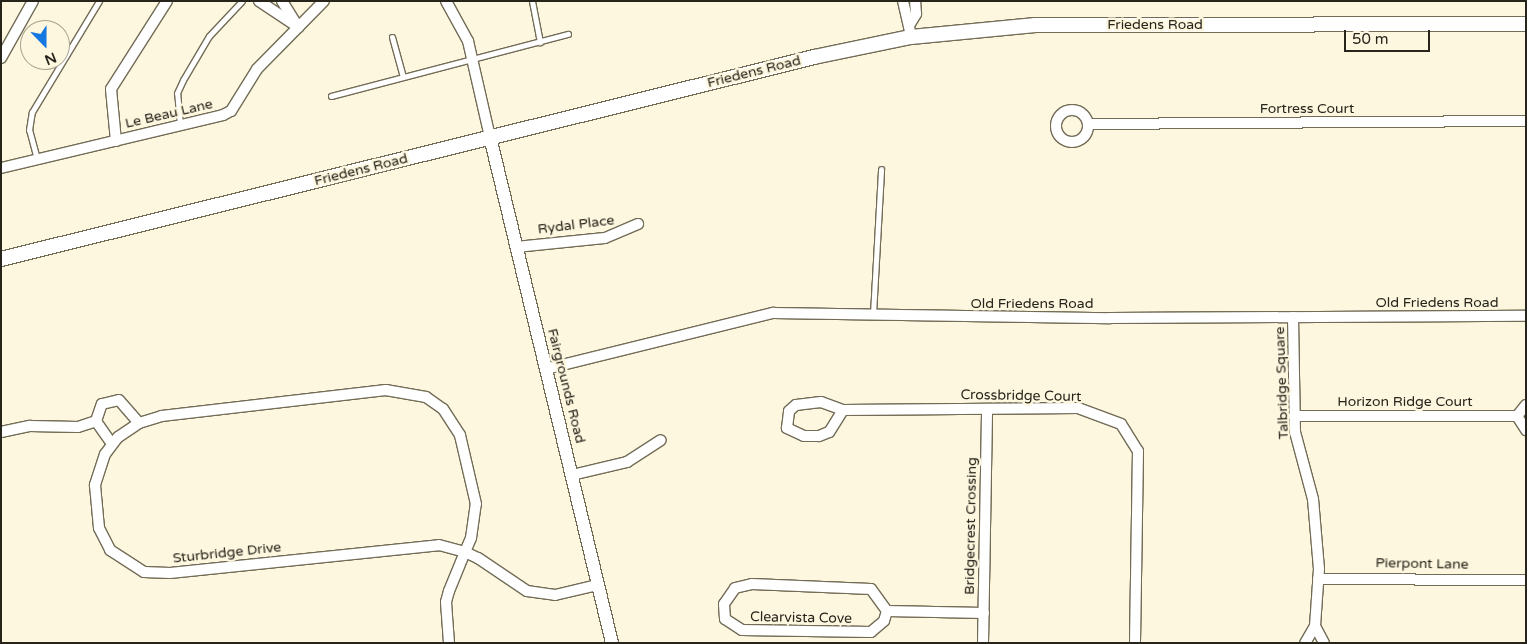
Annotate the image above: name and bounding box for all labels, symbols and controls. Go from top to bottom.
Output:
street label: Friedens Road [1107,17,1203,33]
north arrow [20,20,70,70]
scale bar [1347,20,1433,52]
text: 50 m [1352,30,1389,48]
text: N [42,48,59,68]
street label: Friedens Road [706,52,802,92]
street label: Le Beau Lane [123,96,215,132]
street label: Fortress Court [1260,101,1354,117]
street label: Friedens Road [313,150,409,190]
street label: Rydal Place [537,212,615,238]
street label: Old Friedens Road [1376,295,1498,311]
street label: Old Friedens Road [971,296,1093,312]
street label: Talbridge Square [1272,326,1292,440]
street label: Fairgrounds Road [544,327,588,445]
street label: Crossbridge Court [960,387,1082,405]
street label: Horizon Ridge Court [1337,394,1473,410]
street label: Bridgecrest Crossing [961,457,981,595]
street label: Sturbridge Drive [172,539,282,567]
street label: Pierpont Lane [1375,555,1469,573]
street label: Clearvista Cove [750,609,852,627]

